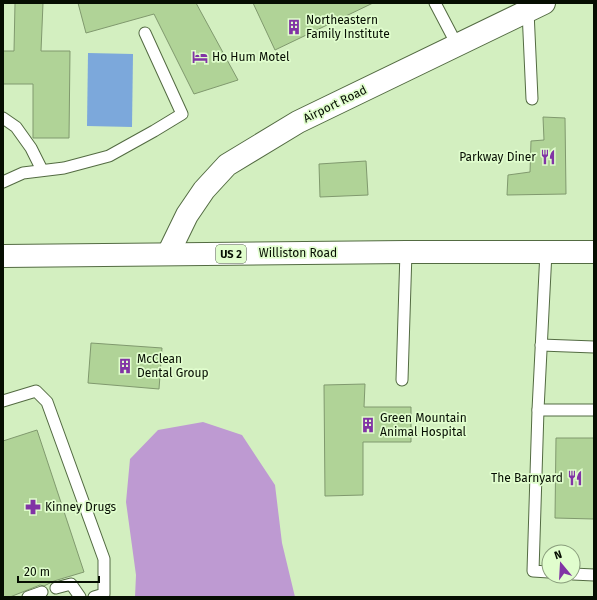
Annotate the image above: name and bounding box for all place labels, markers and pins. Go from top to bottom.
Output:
place label: Northeastern Family Institute [306,13,390,41]
building icon: Northeastern Family Institute [285,18,303,36]
hotel icon: Ho Hum Motel [191,48,209,66]
place label: Ho Hum Motel [212,50,290,64]
restaurant icon: Parkway Diner [539,148,557,166]
place label: Parkway Diner [459,150,536,164]
place label: McClean Dental Group [137,352,209,380]
building icon: McClean Dental Group [116,357,134,375]
place label: Green Mountain Animal Hospital [380,411,467,439]
building icon: Green Mountain Animal Hospital [359,416,377,434]
restaurant icon: The Barnyard [566,469,584,487]
place label: The Barnyard [491,471,563,485]
pharmacy icon: Kinney Drugs [24,498,42,516]
place label: Kinney Drugs [45,500,117,514]

